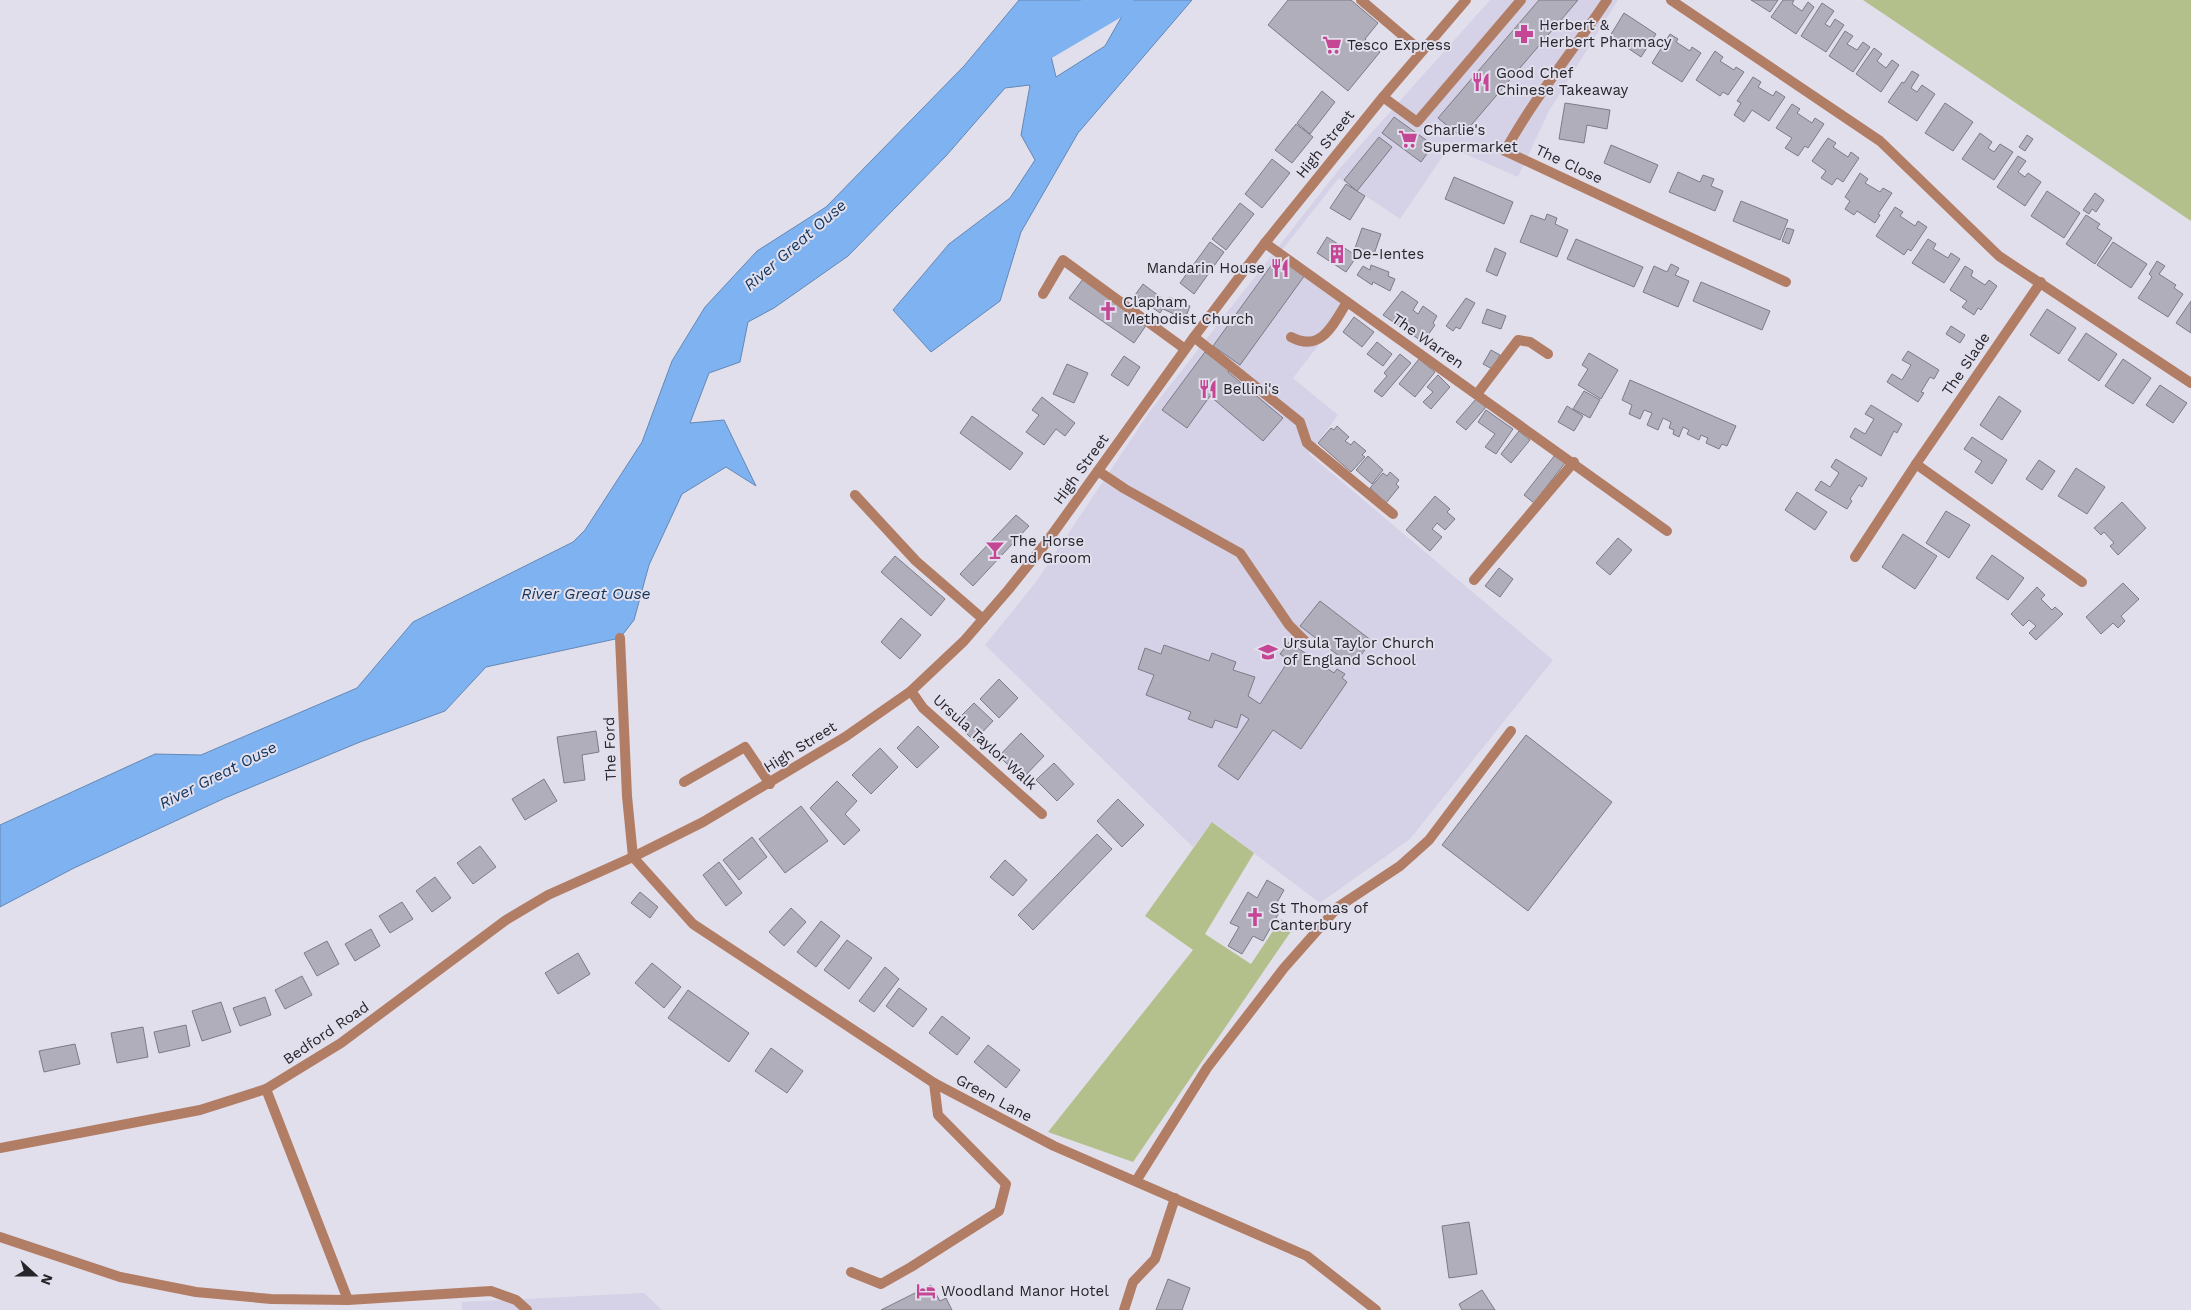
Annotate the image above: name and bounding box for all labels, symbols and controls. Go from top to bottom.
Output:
place label: Herbert & Herbert Pharmacy [1539,16,1672,51]
pharmacy icon: Herbert & Herbert Pharmacy [1513,23,1535,45]
supermarket icon: Tesco Express [1321,34,1343,56]
place label: Tesco Express [1347,36,1451,54]
place label: Good Chef Chinese Takeaway [1496,64,1628,99]
restaurant icon: Good Chef Chinese Takeaway [1470,71,1492,93]
street label: High Street [1292,106,1358,182]
place label: Charlie's Supermarket [1423,121,1519,156]
supermarket icon: Charlie's Supermarket [1397,128,1419,150]
street label: The Close [1532,141,1606,187]
water label: River Great Ouse [740,195,850,295]
building icon: De-Ientes [1326,243,1348,265]
place label: De-Ientes [1352,245,1424,263]
restaurant icon: Mandarin House [1269,257,1291,279]
place label: Mandarin House [1146,259,1265,277]
place label: Clapham Methodist Church [1123,293,1254,328]
church icon: Clapham Methodist Church [1097,300,1119,322]
street label: The Warren [1389,310,1467,372]
street label: The Slade [1938,329,1994,399]
restaurant icon: Bellini's [1197,378,1219,400]
place label: Bellini's [1223,380,1279,398]
street label: High Street [1049,430,1113,508]
place label: The Horse and Groom [1010,532,1091,567]
bar icon: The Horse and Groom [984,539,1006,561]
water label: River Great Ouse [521,584,651,603]
place label: Ursula Taylor Church of England School [1283,634,1434,669]
school or university icon: Ursula Taylor Church of England School [1257,641,1279,663]
street label: Ursula Taylor Walk [929,691,1041,794]
street label: The Ford [600,716,620,782]
street label: High Street [760,717,840,776]
water label: River Great Ouse [156,737,280,813]
place label: St Thomas of Canterbury [1270,899,1368,934]
church icon: St Thomas of Canterbury [1244,906,1266,928]
street label: Bedford Road [280,998,372,1068]
street label: Green Lane [953,1070,1035,1126]
north arrow [10,1250,60,1300]
text: N [38,1272,56,1287]
hotel icon: Woodland Manor Hotel [915,1280,937,1302]
place label: Woodland Manor Hotel [941,1282,1109,1300]

